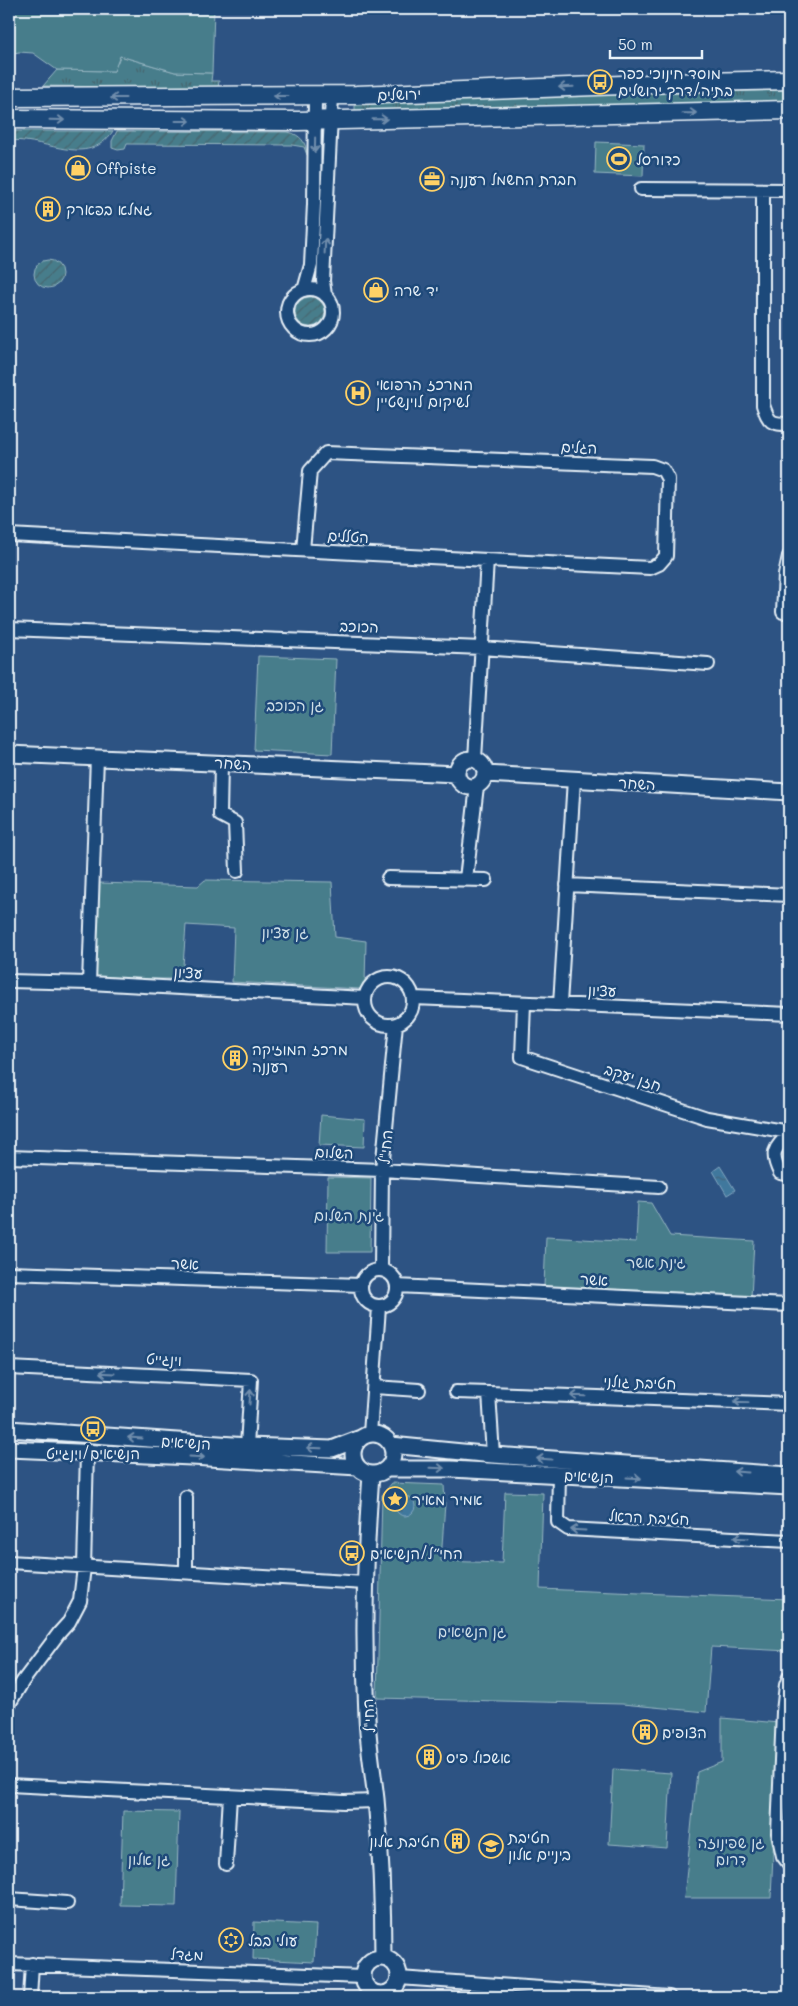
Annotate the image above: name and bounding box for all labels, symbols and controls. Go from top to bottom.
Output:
scale bar [610,28,703,60]
text: 50 m [618,34,653,54]
place label: מוסד חינוכי כפר בתיה/דרך ירושלים [618,63,733,100]
bus stop icon: מוסד חינוכי כפר בתיה/דרך ירושלים [587,69,613,95]
street label: ירושלים [377,83,421,105]
one-way arrow [558,83,574,92]
one-way arrow [273,91,290,101]
one-way arrow [111,93,127,103]
one-way arrow [680,108,696,117]
one-way arrow [372,114,388,124]
one-way arrow [49,115,65,124]
one-way arrow [175,116,191,126]
one-way arrow [310,136,320,152]
sports icon: כדורסל [606,146,632,172]
place label: כדורסל [636,149,681,169]
shop icon: Offpiste [65,155,91,181]
place label: Offpiste [96,158,157,178]
office icon: חברת החשמל רעננה [419,166,445,192]
place label: חברת החשמל רעננה [450,169,577,189]
building icon: גמלא בפארק [35,196,61,222]
place label: גמלא בפארק [66,199,152,219]
one-way arrow [320,239,329,255]
shop icon: יד שרה [363,277,389,303]
place label: יד שרה [394,280,439,300]
place label: המרכז הרפואי לשיקום לוינשטיין [376,374,473,411]
hospital icon: המרכז הרפואי לשיקום לוינשטיין [345,380,371,406]
street label: הגלים [560,436,598,458]
street label: הטללים [327,525,369,547]
street label: הכוכב [339,615,379,637]
park label: גן הכוכב [266,695,324,715]
street label: השחר [214,752,252,774]
street label: השחר [618,772,656,794]
park label: גן עציון [261,922,309,942]
street label: עציון [173,961,203,983]
street label: עציון [587,980,617,1001]
place label: מרכז המוזיקה רעננה [252,1039,348,1076]
building icon: מרכז המוזיקה רעננה [222,1045,248,1071]
street label: חזן יעקב [602,1058,664,1096]
street label: החי"ל [374,1129,396,1165]
street label: השלום [314,1141,354,1163]
park label: גינת השלום [314,1205,384,1225]
park label: גינת אשר [626,1252,686,1272]
street label: אשר [171,1253,199,1273]
street label: אשר [579,1268,609,1290]
street label: וינגייט [145,1348,183,1370]
one-way arrow [99,1368,115,1377]
street label: חטיבת גולני [603,1371,677,1393]
one-way arrow [246,1390,255,1406]
one-way arrow [570,1391,586,1401]
one-way arrow [733,1397,749,1407]
bus stop icon: הנשיאים/וינגייט [80,1416,106,1442]
street label: הנשיאים [160,1430,212,1454]
one-way arrow [127,1434,143,1443]
place label: הנשיאים/וינגייט [46,1443,140,1463]
one-way arrow [307,1443,323,1453]
one-way arrow [189,1453,205,1462]
one-way arrow [536,1454,552,1463]
one-way arrow [428,1463,445,1473]
street label: הנשיאים [564,1465,614,1487]
one-way arrow [733,1467,749,1476]
one-way arrow [626,1474,642,1483]
place icon: אמיר מאיר [382,1486,408,1512]
place label: אמיר מאיר [412,1489,483,1509]
street label: חטיבת הראל [608,1505,690,1529]
one-way arrow [571,1525,587,1534]
one-way arrow [733,1534,749,1543]
bus stop icon: החי״ל/הנשיאים [339,1540,365,1566]
place label: החי״ל/הנשיאים [370,1543,463,1563]
park label: גן הנשיאים [438,1621,506,1641]
street label: החי"ל [357,1698,379,1734]
building icon: הצופים [632,1719,658,1745]
place label: הצופים [662,1722,707,1742]
building icon: אשכול פיס [416,1744,442,1770]
place label: אשכול פיס [446,1747,511,1767]
place label: חטיבת ביניים אלון [507,1827,571,1864]
building icon: חטיבת אלון [444,1828,470,1854]
place label: חטיבת אלון [369,1831,440,1851]
park label: גן שפינוזה דרום [697,1832,765,1869]
school or university icon: חטיבת ביניים אלון [478,1833,504,1859]
park label: גן אלון [128,1849,170,1869]
synagogue icon: עולי בבל [218,1927,244,1953]
place label: עולי בבל [248,1930,298,1950]
street label: מגדל [170,1943,204,1965]

